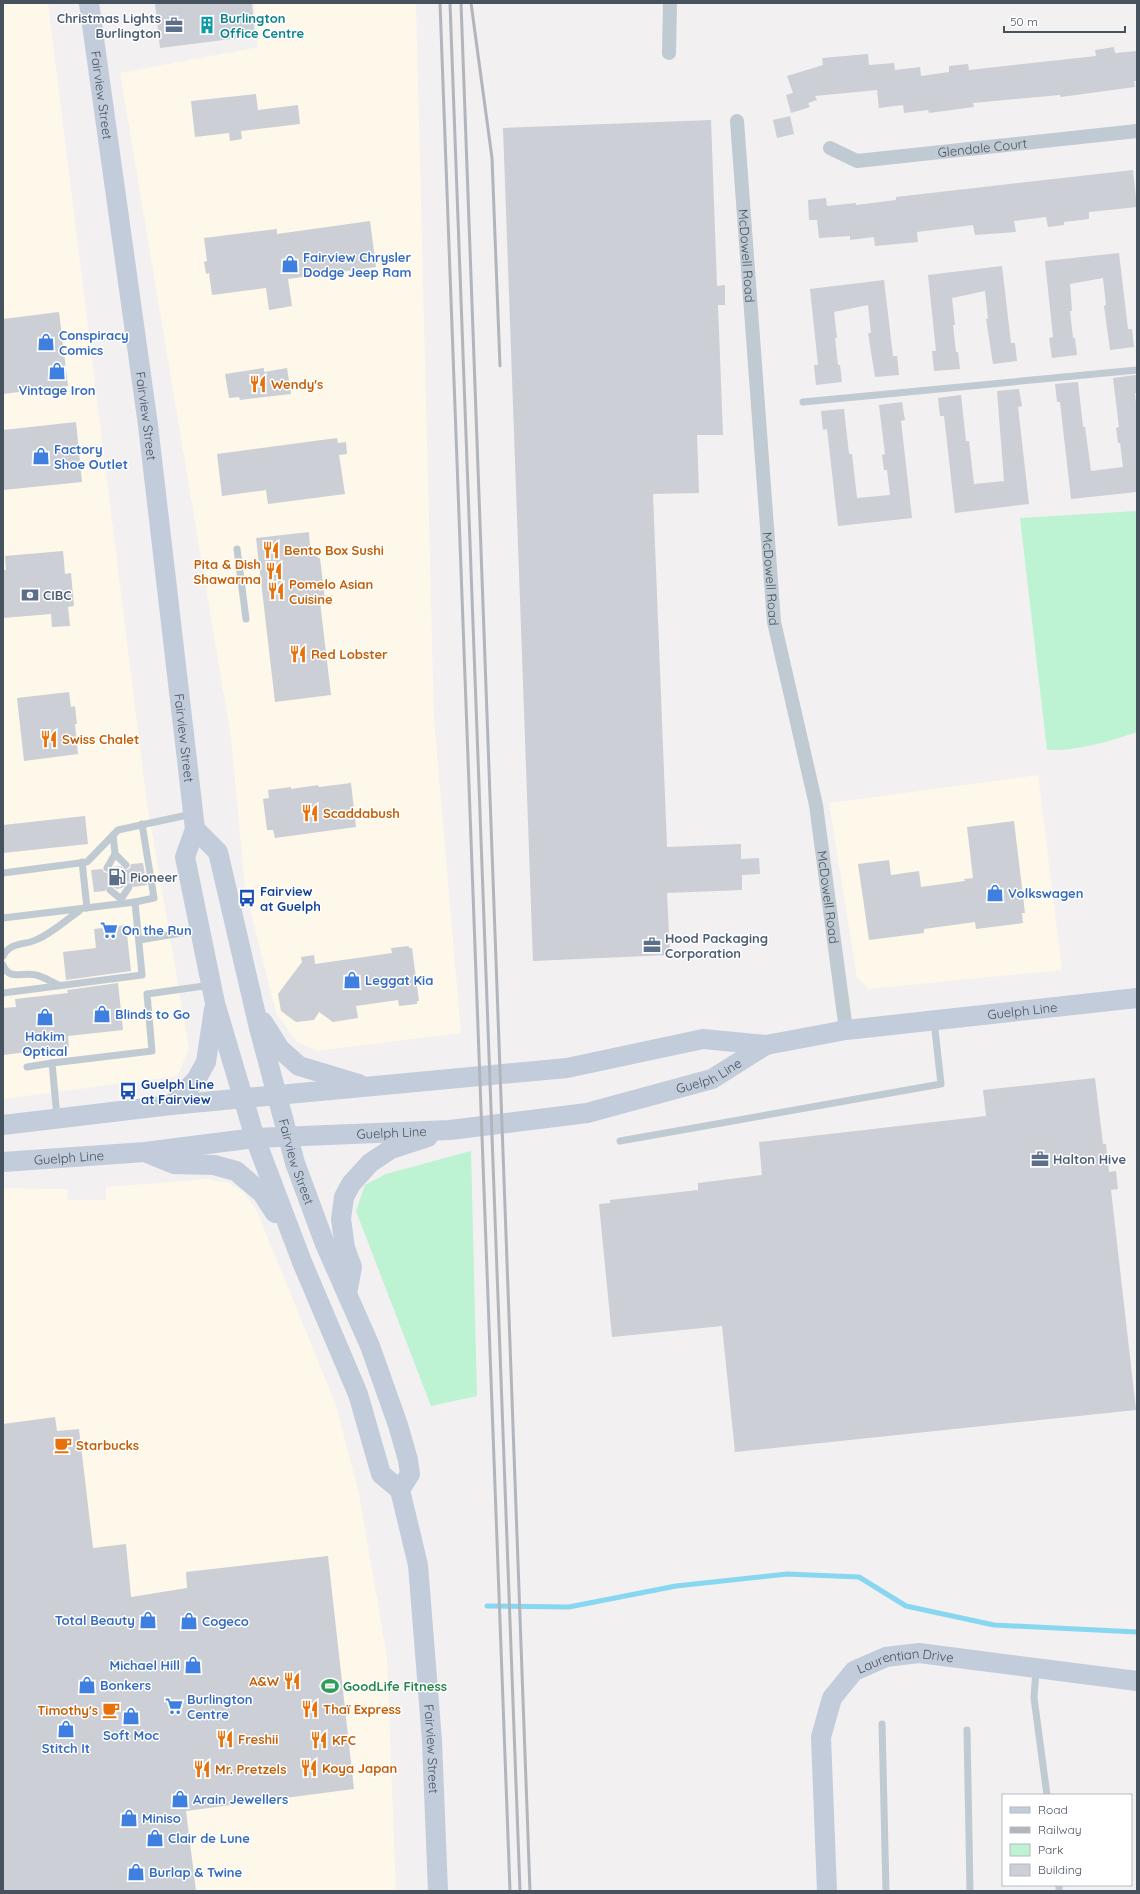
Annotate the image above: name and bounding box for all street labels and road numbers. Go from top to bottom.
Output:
street label: Fairview Street [88,50,116,141]
street label: Glendale Court [937,135,1028,160]
street label: McDowell Road [736,208,758,303]
street label: Fairview Street [133,371,160,461]
street label: McDowell Road [759,531,782,626]
street label: Fairview Street [171,692,198,783]
street label: McDowell Road [814,850,842,945]
street label: Guelph Line [987,999,1058,1022]
street label: Guelph Line [674,1055,744,1096]
street label: Fairview Street [275,1117,318,1207]
street label: Guelph Line [356,1123,427,1142]
street label: Guelph Line [33,1147,104,1168]
street label: Laurentian Drive [854,1645,955,1677]
street label: Fairview Street [421,1704,442,1794]

